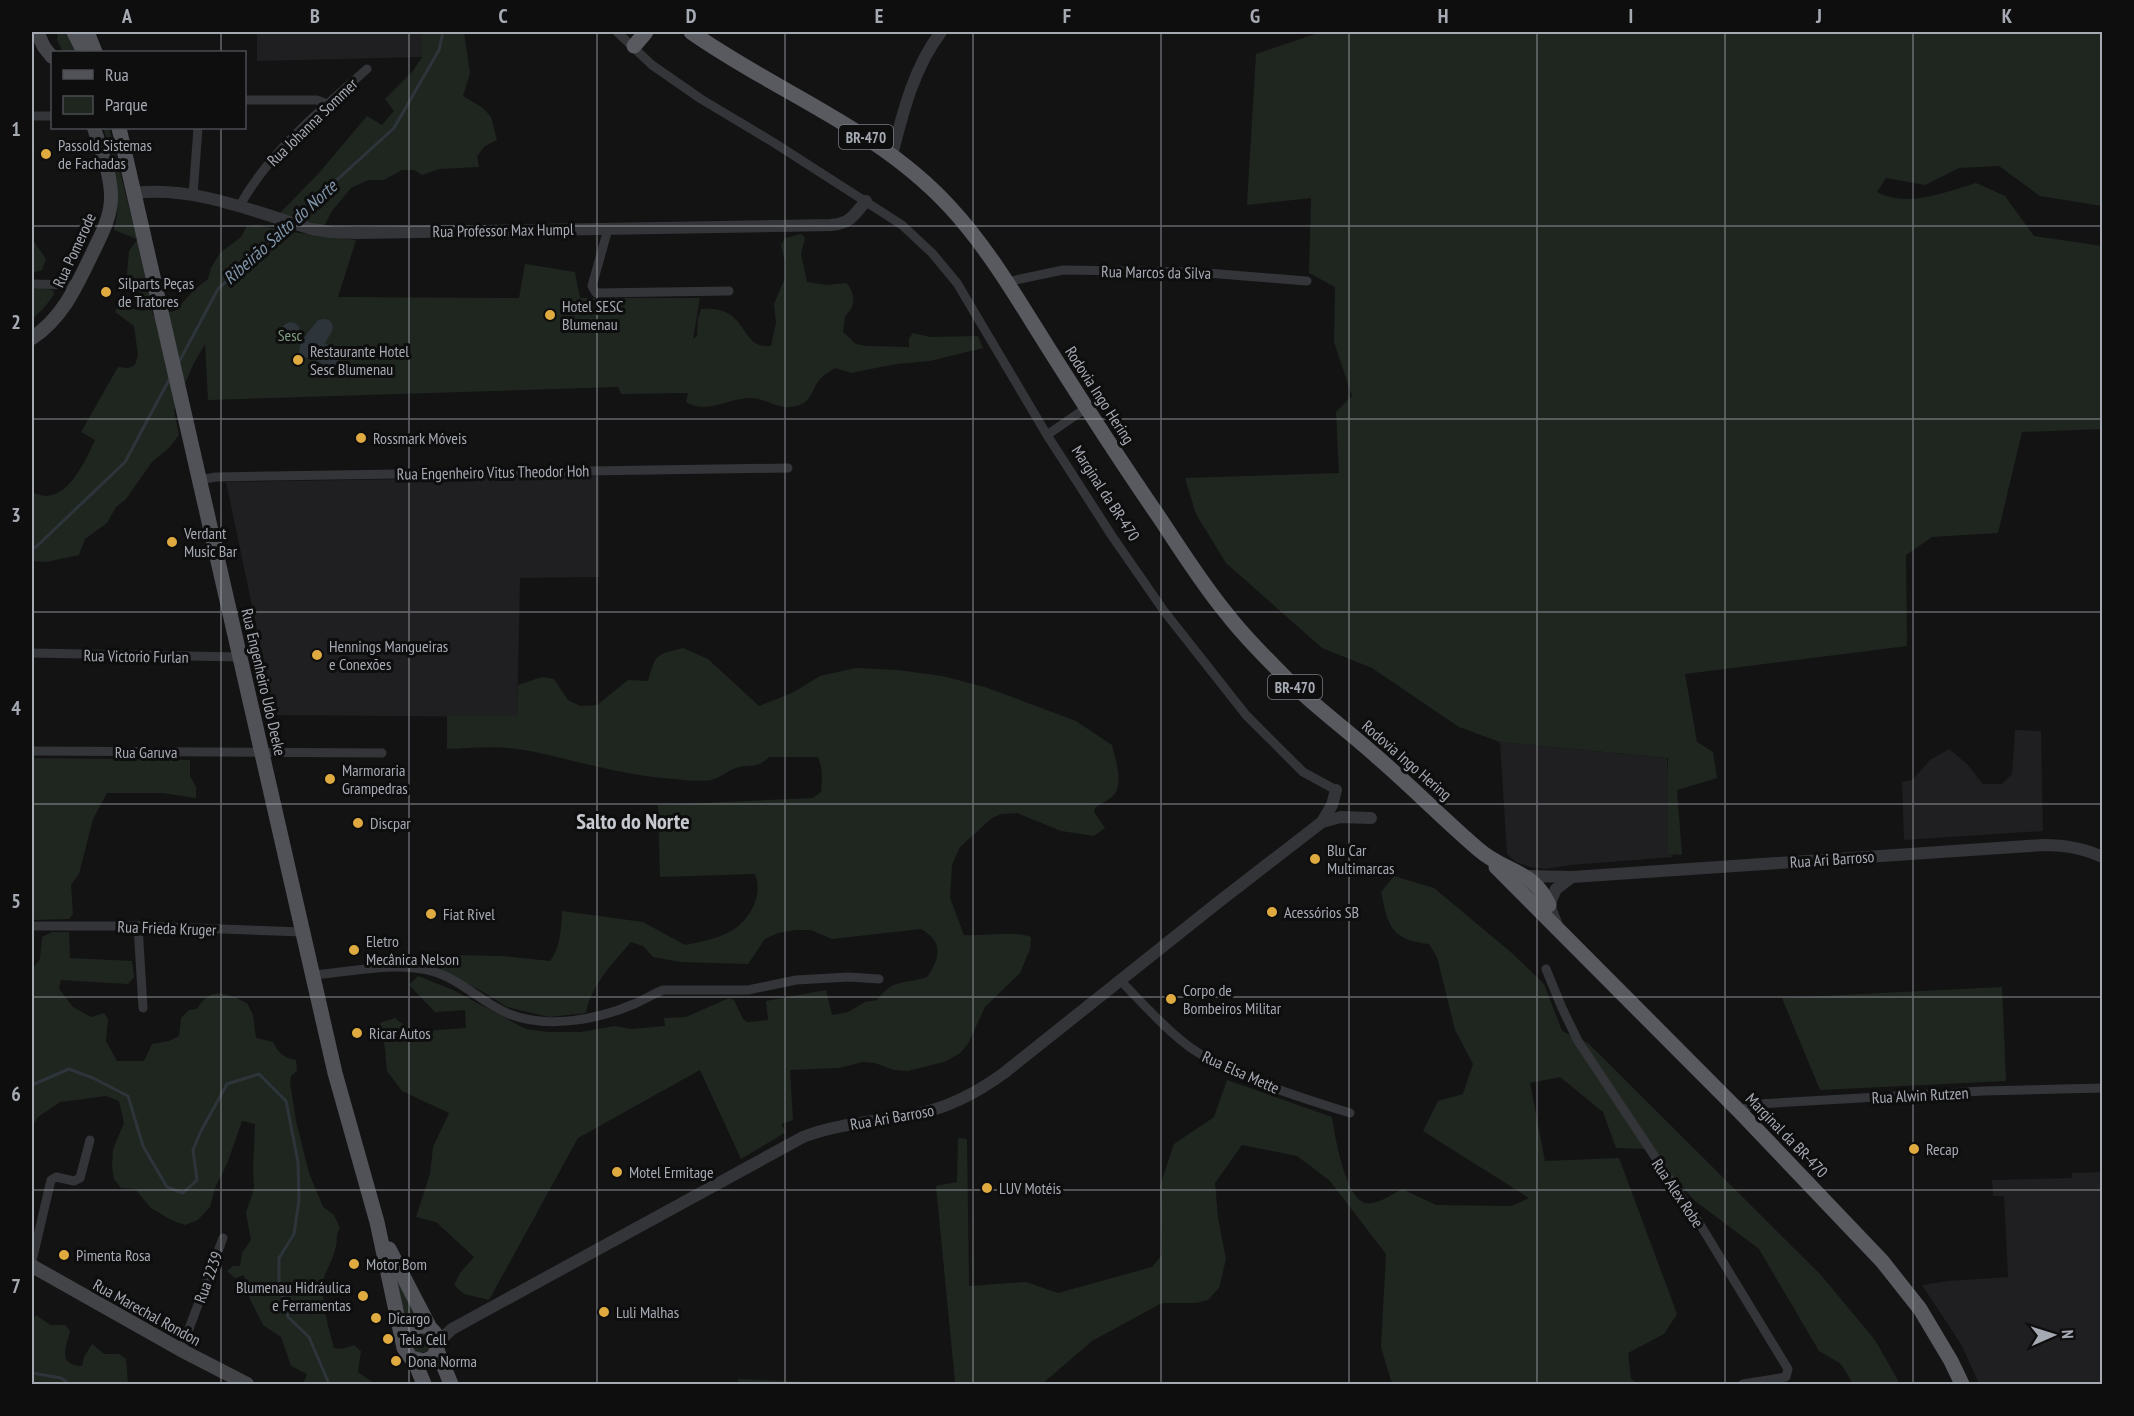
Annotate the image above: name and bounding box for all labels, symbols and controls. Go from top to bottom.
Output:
text: A [121,3,133,29]
text: B [310,3,320,29]
text: C [498,3,508,29]
text: D [686,3,697,29]
text: E [875,3,883,29]
text: F [1063,3,1071,29]
text: G [1250,3,1260,29]
text: H [1438,3,1448,29]
text: I [1629,3,1633,29]
text: J [1815,3,1822,29]
text: K [2002,3,2013,29]
legend [51,51,246,129]
text: Rua [105,63,129,86]
street label: Rua Johanna Sommer [263,73,362,170]
text: Parque [105,93,148,116]
text: 1 [11,116,21,142]
road number: BR-470 [839,125,893,149]
place label: Passold Sistemas de Fachadas [58,135,152,173]
marker: Passold Sistemas de Fachadas [39,147,53,161]
water label: Ribeirão Salto do Norte [218,174,343,289]
street label: Rua Pomerode [48,210,100,290]
street label: Rua Professor Max Humpl [432,219,574,241]
street label: Rua Marcos da Silva [1101,261,1211,283]
place label: Silparts Peças de Tratores [118,273,194,311]
marker: Silparts Peças de Tratores [99,285,113,299]
place label: Hotel SESC Blumenau [562,296,623,334]
marker: Hotel SESC Blumenau [543,308,557,322]
text: 2 [11,309,21,335]
park label: Sesc [278,325,303,345]
place label: Restaurante Hotel Sesc Blumenau [310,341,409,379]
street label: Rodovia Ingo Hering [1061,343,1139,447]
marker: Restaurante Hotel Sesc Blumenau [291,353,305,367]
place label: Rossmark Móveis [373,428,467,448]
marker: Rossmark Móveis [354,431,368,445]
street label: Marginal da BR-470 [1068,442,1144,544]
street label: Rua Engenheiro Vitus Theodor Hoh [397,460,589,484]
text: 3 [11,502,21,528]
place label: Verdant Music Bar [183,523,238,561]
marker: Verdant Music Bar [165,535,179,549]
street label: Rua Engenheiro Udo Deeke [237,606,291,758]
place label: Hennings Mangueiras e Conexões [329,636,448,674]
street label: Rua Victorio Furlan [83,645,189,667]
marker: Hennings Mangueiras e Conexões [310,648,324,662]
road number: BR-470 [1268,675,1322,699]
text: 4 [11,695,21,721]
street label: Rodovia Ingo Hering [1358,716,1456,804]
street label: Rua Garuva [115,742,177,762]
place label: Marmoraria Grampedras [342,760,408,798]
marker: Marmoraria Grampedras [323,772,337,786]
district label: Salto do Norte [576,807,690,835]
place label: Discpar [370,813,411,833]
marker: Discpar [351,816,365,830]
place label: Blu Car Multimarcas [1327,840,1394,878]
street label: Rua Ari Barroso [1789,846,1875,872]
marker: Blu Car Multimarcas [1308,852,1322,866]
text: 5 [11,888,21,914]
place label: Acessórios SB [1284,902,1359,922]
place label: Fiat Rivel [443,904,495,924]
marker: Acessórios SB [1265,905,1279,919]
marker: Fiat Rivel [424,907,438,921]
street label: Rua Frieda Kruger [117,916,217,940]
place label: Eletro Mecânica Nelson [366,931,459,969]
marker: Eletro Mecânica Nelson [347,943,361,957]
place label: Corpo de Bombeiros Militar [1183,980,1282,1018]
marker: Corpo de Bombeiros Militar [1164,992,1178,1006]
place label: Ricar Autos [369,1023,431,1043]
marker: Ricar Autos [350,1026,364,1040]
street label: Rua Elsa Mette [1199,1046,1283,1098]
text: 6 [11,1081,21,1107]
street label: Rua Alwin Rutzen [1871,1082,1969,1108]
street label: Marginal da BR-470 [1742,1089,1832,1181]
street label: Rua Ari Barroso [849,1100,936,1134]
place label: Recap [1926,1139,1959,1159]
marker: Recap [1907,1142,1921,1156]
street label: Rua Alex Robe [1648,1155,1708,1231]
place label: Motel Ermitage [629,1162,714,1182]
marker: Motel Ermitage [610,1165,624,1179]
place label: LUV Motéis [999,1178,1061,1198]
marker: LUV Motéis [980,1181,994,1195]
place label: Pimenta Rosa [76,1245,151,1265]
marker: Pimenta Rosa [57,1248,71,1262]
street label: Rua 2239 [190,1249,226,1305]
place label: Motor Bom [366,1254,427,1274]
marker: Motor Bom [347,1257,361,1271]
text: 7 [11,1273,21,1299]
street label: Rua Marechal Rondon [90,1274,204,1350]
place label: Blumenau Hidráulica e Ferramentas [236,1277,351,1315]
marker: Blumenau Hidráulica e Ferramentas [356,1289,370,1303]
place label: Luli Malhas [616,1302,679,1322]
marker: Luli Malhas [597,1305,611,1319]
north arrow [2023,1305,2083,1365]
place label: Dicargo [388,1308,430,1328]
marker: Dicargo [369,1311,383,1325]
place label: Tela Cell [400,1329,447,1349]
text: N [2058,1329,2078,1339]
marker: Tela Cell [381,1332,395,1346]
place label: Dona Norma [408,1351,477,1371]
marker: Dona Norma [389,1354,403,1368]

